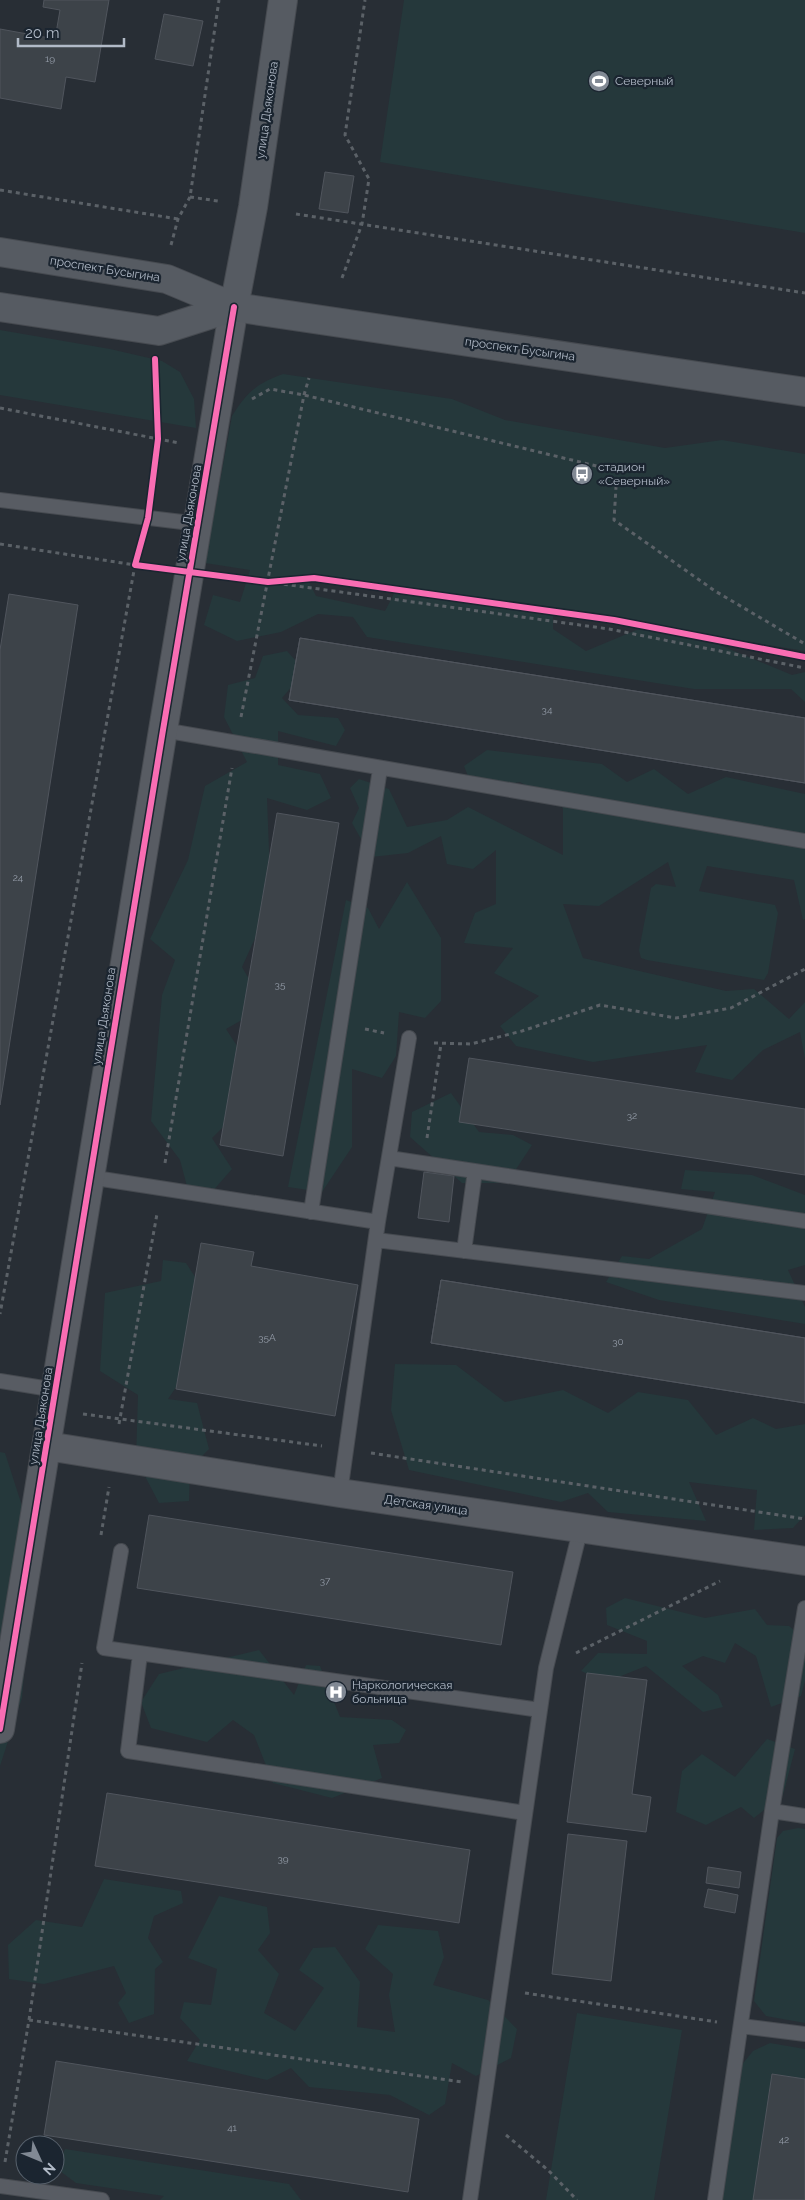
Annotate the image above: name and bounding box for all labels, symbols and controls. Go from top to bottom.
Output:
scale bar [18,15,124,47]
text: 20 m [25,24,60,42]
house number: 19 [45,53,55,64]
street label: улица Дьяконова [253,60,281,160]
sports icon: Северный [587,69,611,93]
place label: Северный [615,74,673,88]
street label: проспект Бусыгина [49,253,161,285]
street label: проспект Бусыгина [464,334,576,364]
place label: стадион «Северный» [598,460,670,488]
bus stop icon: стадион «Северный» [570,462,594,486]
street label: улица Дьяконова [174,463,204,563]
house number: 34 [542,704,553,715]
house number: 24 [13,872,24,883]
street label: улица Дьяконова [89,966,119,1066]
house number: 35 [275,979,286,990]
house number: 32 [627,1110,637,1121]
house number: 35А [258,1332,276,1343]
house number: 30 [612,1336,624,1347]
street label: улица Дьяконова [26,1366,56,1466]
street label: Детская улица [383,1492,469,1518]
house number: 37 [320,1575,331,1586]
place label: Наркологическая больница [352,1678,453,1706]
hospital icon: Наркологическая больница [324,1680,348,1704]
house number: 39 [277,1853,289,1864]
house number: 41 [227,2122,238,2133]
house number: 42 [779,2134,789,2145]
north arrow [15,2135,65,2185]
text: N [40,2160,59,2178]

